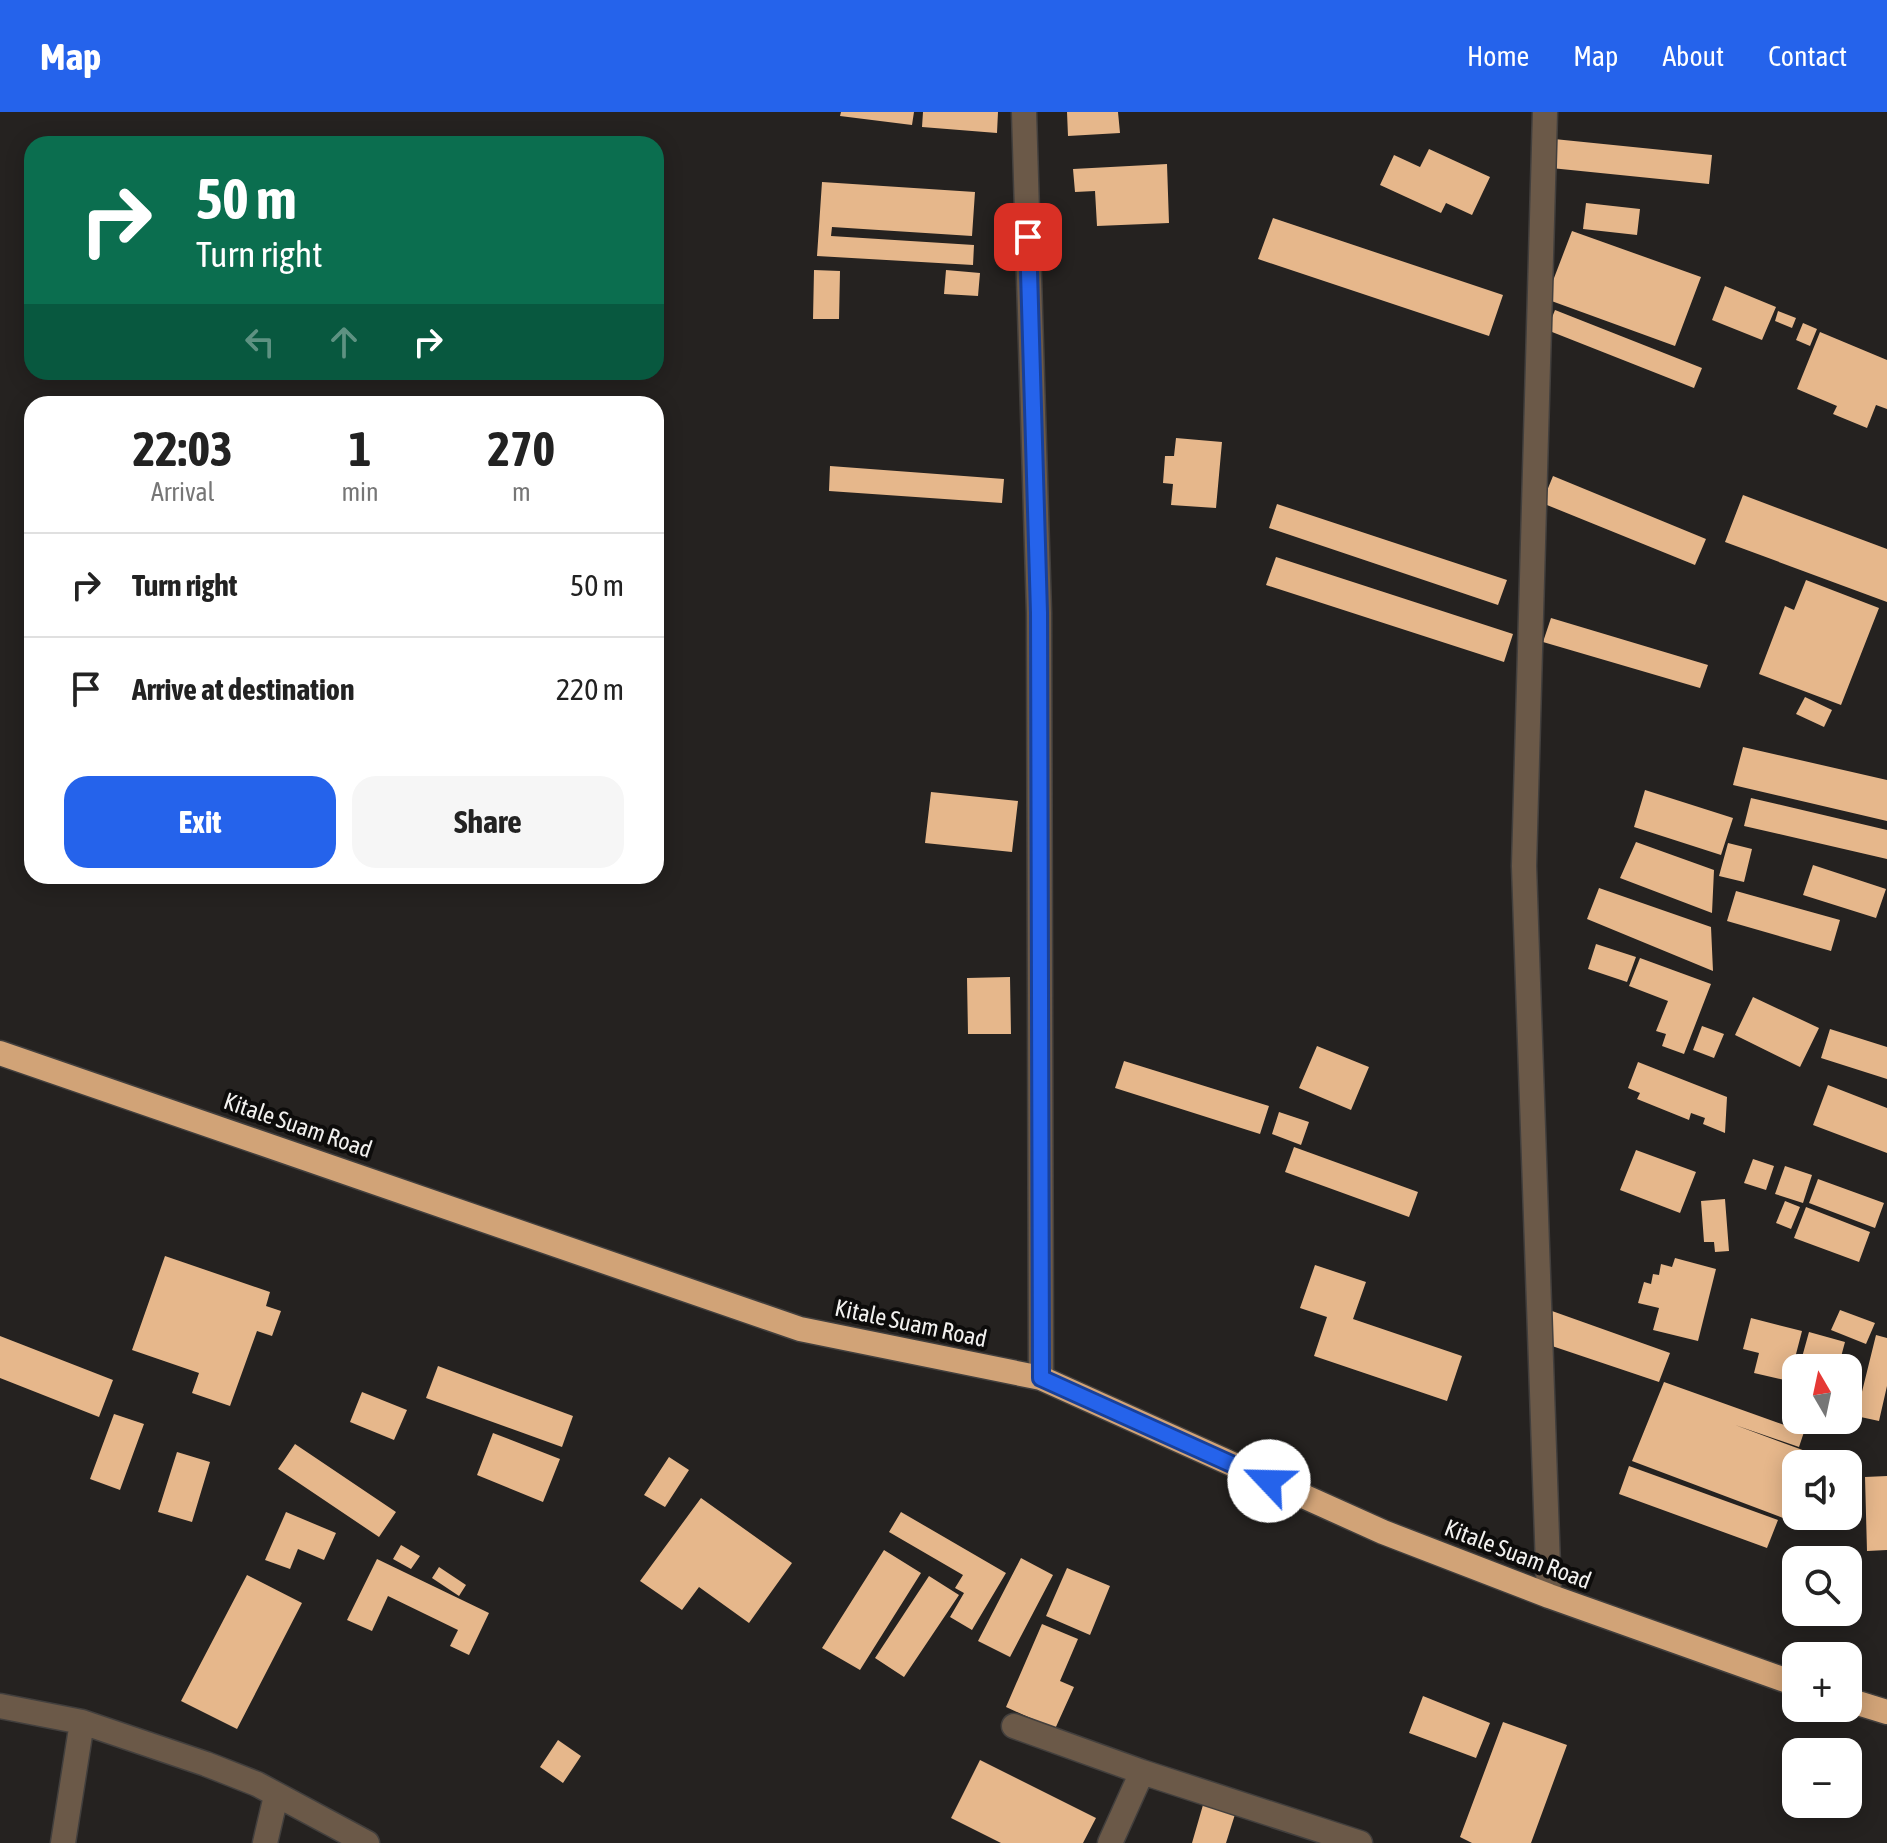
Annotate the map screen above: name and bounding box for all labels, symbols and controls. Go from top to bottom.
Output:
text: Map [40,35,101,78]
text: Home [1467,40,1529,72]
text: Map [1573,40,1618,72]
text: About [1662,40,1724,72]
text: Contact [1768,40,1847,72]
text: 50 m [196,167,297,231]
icon: right [64,168,168,272]
pin [994,203,1062,271]
icon: arrive [1006,215,1050,259]
text: Turn right [196,233,323,275]
icon: left [238,320,282,364]
icon: ahead [322,320,366,364]
icon: right [406,320,450,364]
text: 22:03 [133,421,233,476]
text: 1 [349,421,371,476]
text: 270 [488,421,555,476]
text: Arrival [151,477,214,507]
text: min [341,477,379,507]
text: m [512,477,531,507]
icon: right [64,563,108,607]
text: Turn right [132,568,238,602]
text: 50 m [570,568,624,602]
icon: arrive [64,667,108,711]
text: Arrive at destination [132,672,354,706]
text: 220 m [556,672,624,706]
button: Exit [64,776,336,868]
button: Share [352,776,624,868]
street label: Kitale Suam Road [220,1087,376,1163]
street label: Kitale Suam Road [832,1294,990,1352]
north arrow [1782,1354,1862,1434]
map controls [1782,1354,1862,1818]
position arrow [1227,1439,1311,1523]
button: sound [1782,1450,1862,1530]
street label: Kitale Suam Road [1441,1514,1595,1594]
button: search [1782,1546,1862,1626]
button: + [1782,1642,1862,1722]
button: − [1782,1738,1862,1818]

